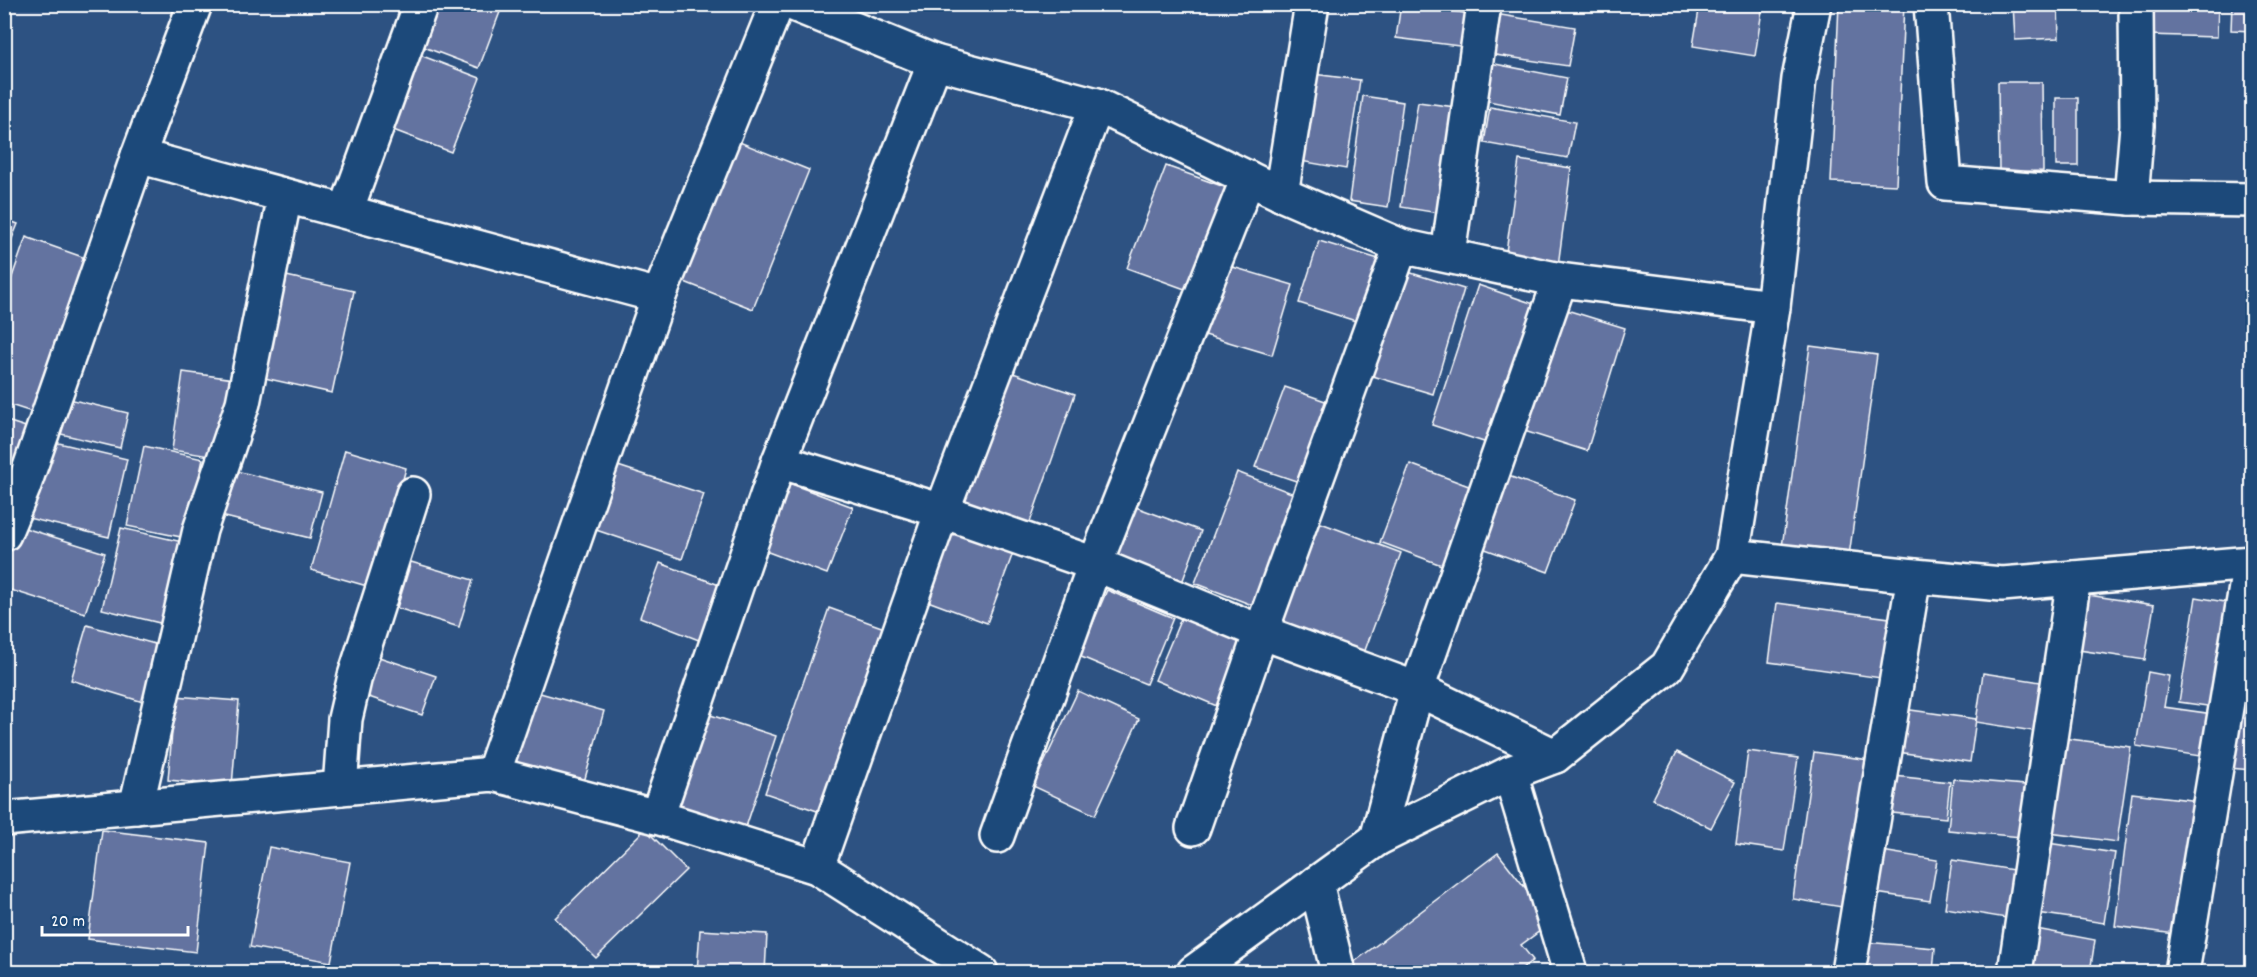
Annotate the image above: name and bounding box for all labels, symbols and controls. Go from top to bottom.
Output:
scale bar [42,899,188,937]
text: 20 m [51,910,85,935]

